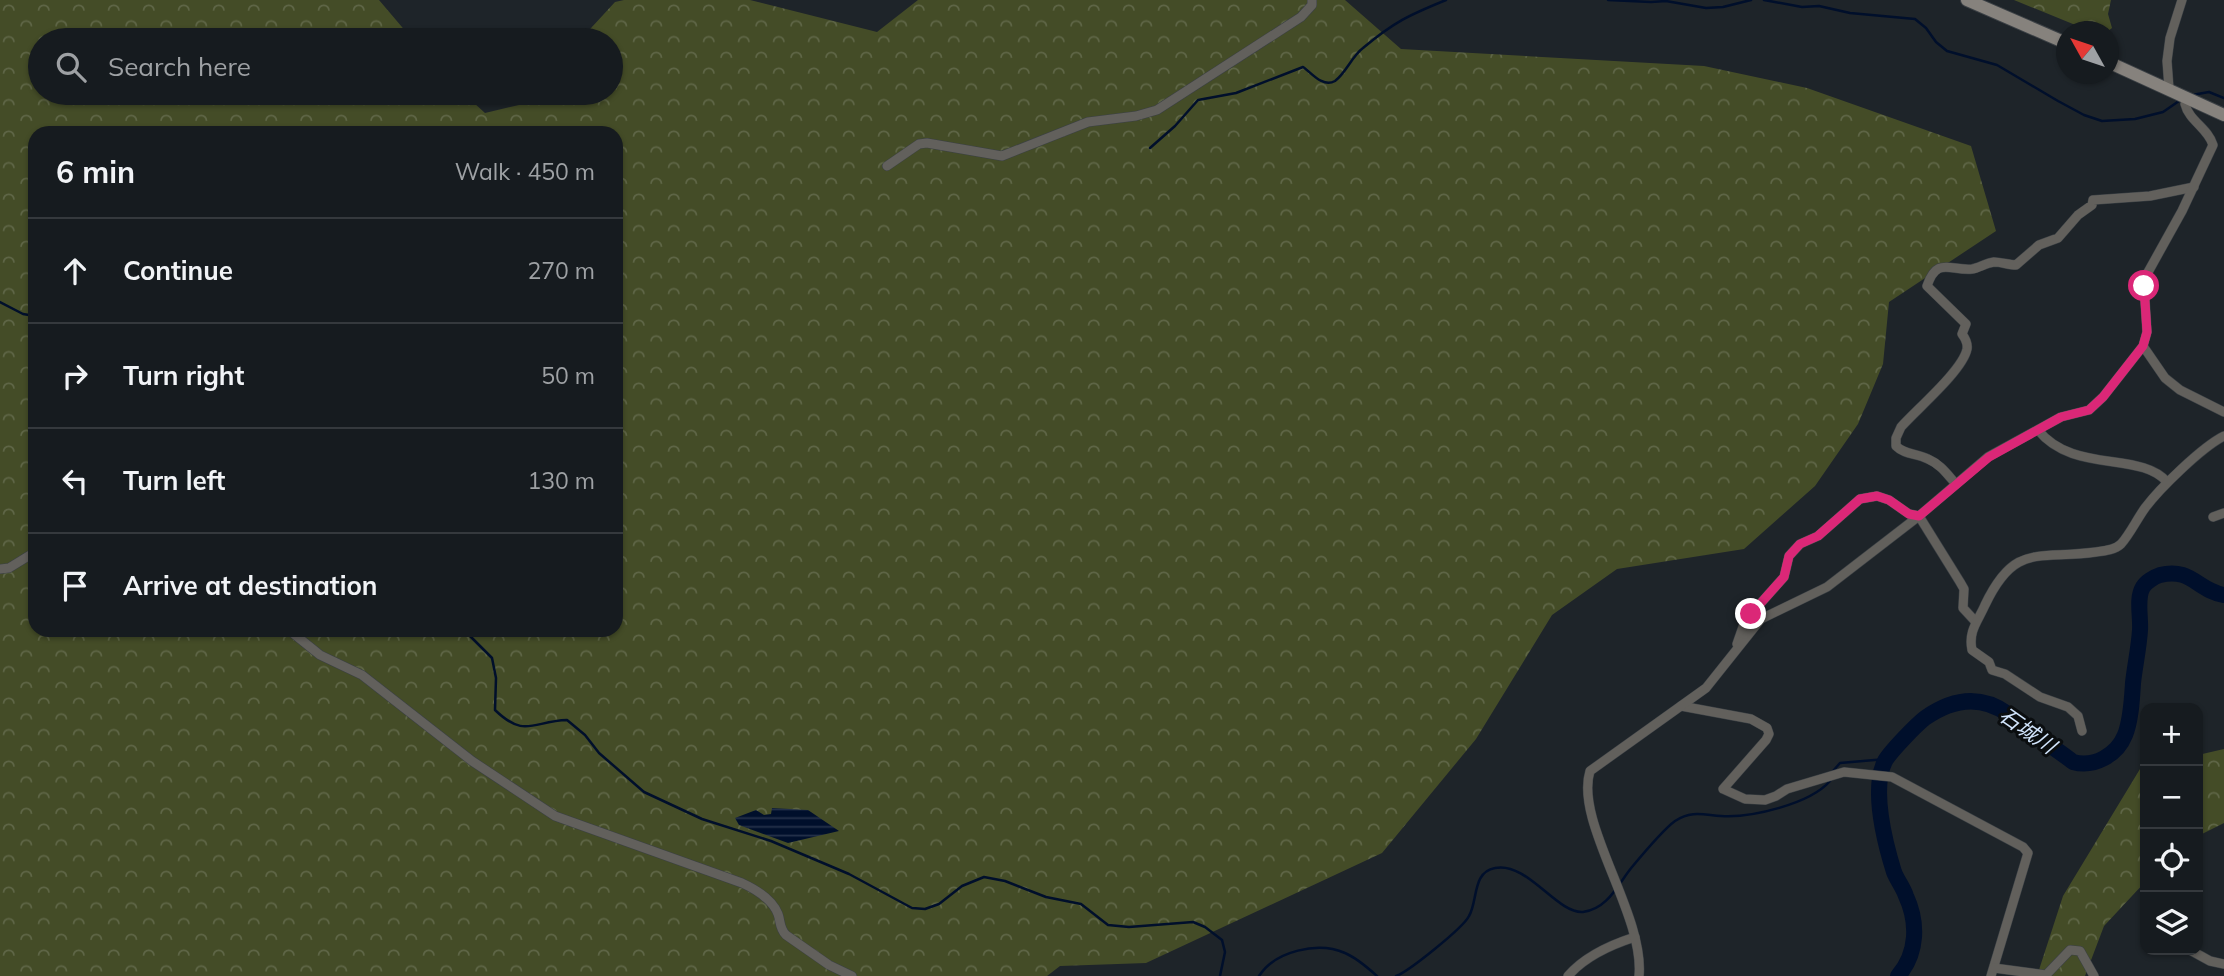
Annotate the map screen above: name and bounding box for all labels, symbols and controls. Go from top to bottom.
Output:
north arrow [2056,21,2119,84]
search box [28,28,623,105]
icon: search [52,48,90,86]
text: Search here [108,50,251,83]
text: 6 min [56,153,135,191]
text: Walk · 450 m [455,157,595,186]
icon: ahead [56,252,94,290]
text: Continue [123,254,233,287]
text: 270 m [527,256,595,285]
route start [2128,270,2159,301]
icon: right [56,357,94,395]
text: Turn right [123,359,244,392]
text: 50 m [541,361,595,390]
icon: left [56,462,94,500]
text: Turn left [123,464,225,497]
text: 130 m [527,466,595,495]
icon: arrive [56,567,94,605]
text: Arrive at destination [123,569,378,602]
route end [1735,598,1766,629]
water label: 石城川 [1995,701,2063,760]
map controls [2140,703,2203,955]
button: + [2140,703,2203,766]
button: − [2140,766,2203,829]
button: locate [2140,829,2203,892]
button: layers [2140,892,2203,955]

